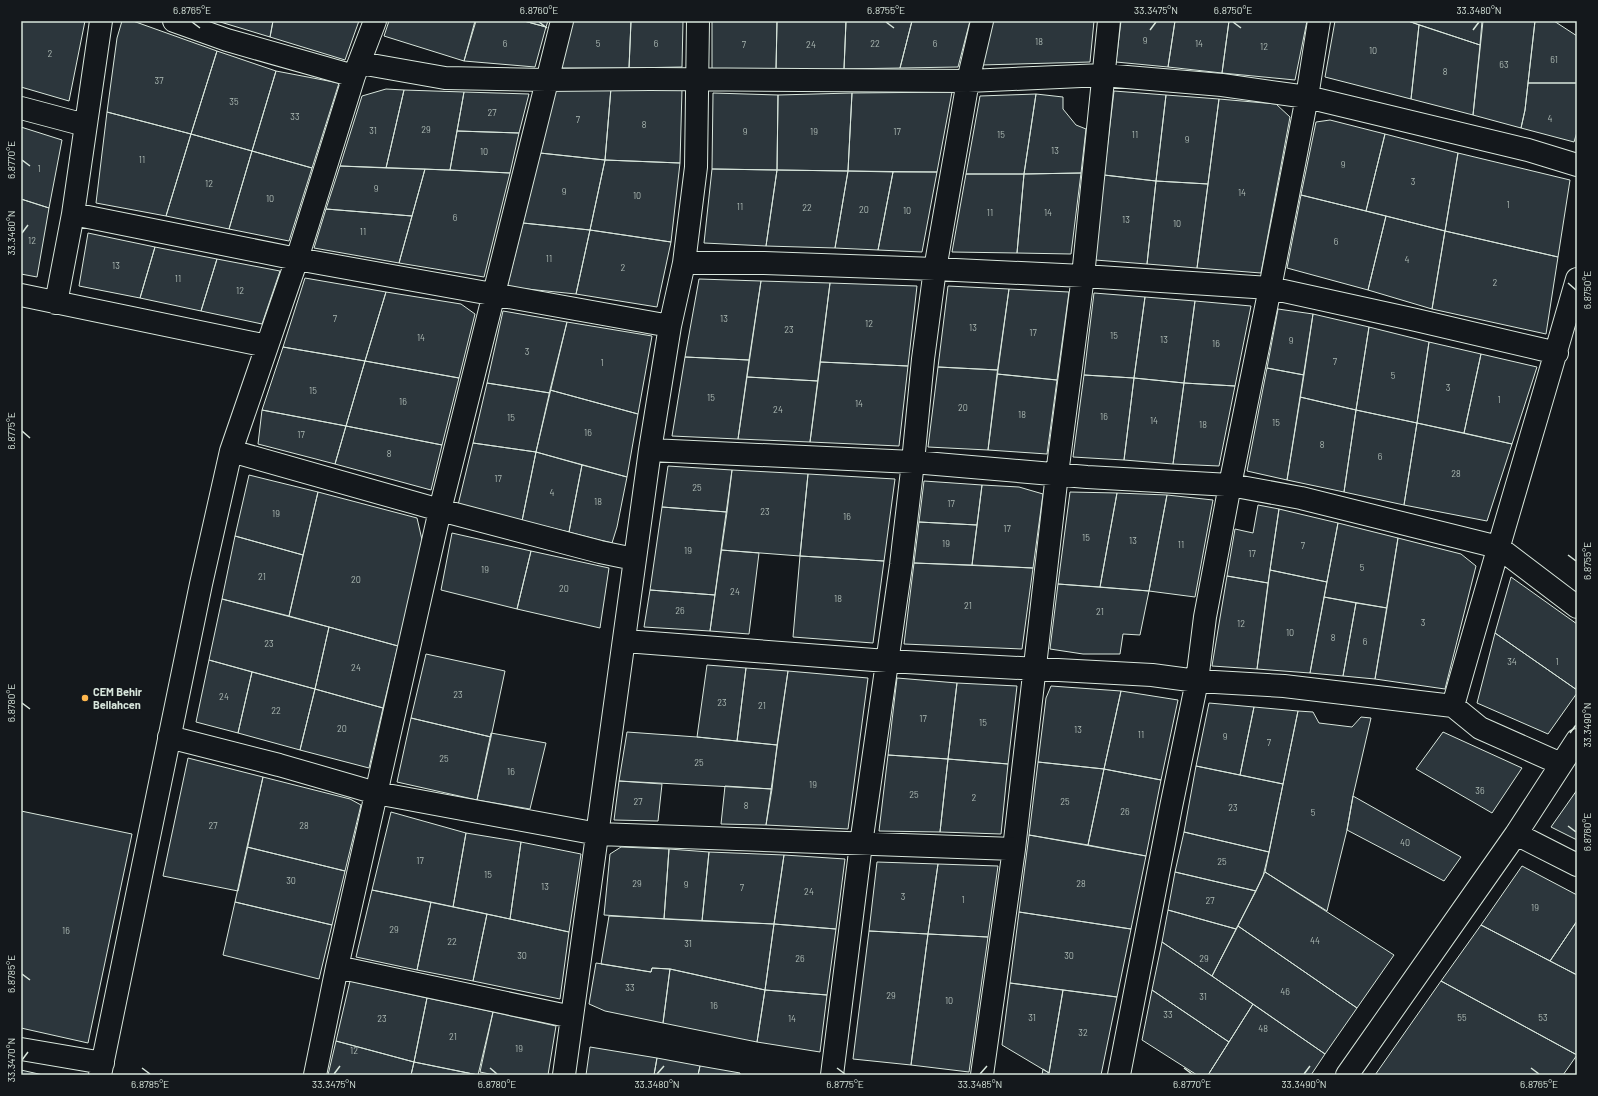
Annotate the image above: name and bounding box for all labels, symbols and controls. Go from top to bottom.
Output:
text: 6.8765°E [173,4,211,16]
text: 6.8760°E [520,4,558,16]
text: 6.8755°E [867,4,905,16]
text: 33.3475°N [1134,4,1178,16]
text: 6.8750°E [1214,4,1252,16]
text: 33.3480°N [1456,4,1502,16]
house number: 9 [1143,35,1148,46]
house number: 18 [1035,36,1043,47]
house number: 6 [503,38,508,49]
house number: 5 [596,38,601,49]
house number: 6 [654,38,659,49]
house number: 22 [870,38,880,49]
house number: 6 [933,38,938,49]
house number: 14 [1195,38,1203,49]
house number: 7 [742,39,747,50]
house number: 24 [806,39,816,50]
house number: 12 [1260,41,1268,52]
house number: 10 [1369,45,1377,56]
house number: 2 [48,48,53,59]
house number: 61 [1550,54,1558,65]
house number: 63 [1499,59,1509,70]
house number: 8 [1443,66,1448,77]
house number: 37 [155,75,164,86]
house number: 35 [229,96,239,107]
house number: 27 [487,107,497,118]
house number: 33 [290,111,300,122]
house number: 4 [1548,113,1553,124]
house number: 7 [576,114,581,125]
house number: 8 [642,119,647,130]
house number: 29 [421,124,431,135]
house number: 31 [369,125,377,136]
house number: 9 [743,126,748,137]
house number: 19 [810,126,818,137]
house number: 17 [893,126,901,137]
house number: 15 [997,129,1005,140]
house number: 11 [1132,129,1138,140]
house number: 9 [1185,134,1190,145]
text: 6.8770°E [5,141,17,179]
house number: 13 [1051,145,1059,156]
house number: 10 [480,146,488,157]
house number: 11 [139,154,145,165]
house number: 9 [1341,159,1346,170]
house number: 1 [37,163,41,174]
house number: 3 [1411,176,1416,187]
house number: 12 [205,178,213,189]
house number: 9 [374,183,379,194]
house number: 9 [562,186,567,197]
house number: 14 [1238,187,1246,198]
house number: 10 [633,190,641,201]
house number: 10 [266,193,274,204]
house number: 1 [1506,199,1510,210]
house number: 11 [737,201,743,212]
house number: 22 [802,202,812,213]
house number: 20 [859,204,869,215]
house number: 10 [903,205,911,216]
house number: 11 [987,207,993,218]
house number: 14 [1044,207,1052,218]
text: 33.3460°N [5,210,17,256]
house number: 6 [453,212,458,223]
house number: 13 [1122,214,1130,225]
house number: 10 [1173,218,1181,229]
house number: 11 [360,226,366,237]
house number: 12 [28,235,36,246]
house number: 6 [1334,236,1339,247]
house number: 11 [546,253,552,264]
house number: 4 [1405,254,1410,265]
house number: 13 [112,260,120,271]
house number: 2 [621,262,626,273]
text: 6.8750°E [1581,271,1593,309]
house number: 11 [175,273,181,284]
house number: 2 [1493,277,1498,288]
house number: 12 [236,285,244,296]
house number: 7 [333,313,338,324]
house number: 13 [720,313,728,324]
house number: 12 [865,318,873,329]
house number: 13 [969,322,977,333]
house number: 23 [784,324,794,335]
house number: 17 [1029,327,1037,338]
house number: 15 [1110,330,1118,341]
house number: 14 [417,332,425,343]
house number: 13 [1160,334,1168,345]
house number: 9 [1289,335,1294,346]
house number: 16 [1212,338,1220,349]
house number: 3 [525,346,530,357]
house number: 7 [1333,356,1338,367]
house number: 1 [600,357,604,368]
house number: 5 [1391,370,1396,381]
house number: 3 [1446,382,1451,393]
house number: 15 [309,385,317,396]
house number: 15 [707,392,715,403]
house number: 1 [1497,394,1501,405]
house number: 16 [399,396,407,407]
house number: 14 [855,398,863,409]
house number: 20 [958,402,968,413]
house number: 24 [773,404,783,415]
house number: 18 [1018,409,1026,420]
house number: 16 [1100,411,1108,422]
text: 6.8775°E [5,412,17,450]
house number: 15 [507,412,515,423]
house number: 14 [1150,415,1158,426]
house number: 15 [1272,417,1280,428]
house number: 18 [1199,419,1207,430]
house number: 16 [584,427,592,438]
house number: 17 [297,429,305,440]
house number: 8 [1320,439,1325,450]
house number: 8 [387,448,392,459]
house number: 6 [1378,451,1383,462]
house number: 28 [1451,468,1461,479]
house number: 17 [494,473,502,484]
house number: 25 [692,482,702,493]
house number: 4 [550,487,555,498]
house number: 18 [594,496,602,507]
house number: 17 [947,498,955,509]
house number: 23 [760,506,770,517]
house number: 19 [272,508,280,519]
house number: 16 [843,511,851,522]
house number: 17 [1003,523,1011,534]
house number: 15 [1082,532,1090,543]
house number: 13 [1129,535,1137,546]
house number: 19 [942,538,950,549]
house number: 11 [1178,539,1184,550]
house number: 7 [1301,540,1306,551]
text: 6.8755°E [1581,542,1593,580]
house number: 19 [684,545,692,556]
house number: 17 [1248,548,1256,559]
house number: 5 [1360,562,1365,573]
house number: 19 [481,564,489,575]
house number: 21 [258,571,266,582]
house number: 20 [351,574,361,585]
house number: 20 [559,583,569,594]
house number: 24 [730,586,740,597]
house number: 18 [834,593,842,604]
house number: 21 [964,600,972,611]
house number: 26 [675,605,685,616]
house number: 21 [1096,606,1104,617]
house number: 3 [1421,617,1426,628]
house number: 12 [1237,618,1245,629]
house number: 10 [1286,627,1294,638]
house number: 8 [1331,632,1336,643]
house number: 6 [1363,636,1368,647]
house number: 23 [264,638,274,649]
house number: 34 [1507,656,1517,667]
house number: 1 [1555,656,1559,667]
house number: 24 [351,662,361,673]
text: 6.8780°E [5,684,17,722]
place label: CEM Behir Bellahcen [93,685,143,711]
house number: 23 [453,689,463,700]
house number: 24 [219,691,229,702]
marker: CEM Behir Bellahcen [80,693,90,703]
house number: 23 [717,697,727,708]
house number: 21 [758,700,766,711]
text: 33.3490°N [1581,702,1593,748]
house number: 22 [271,705,281,716]
house number: 17 [919,713,927,724]
house number: 15 [979,717,987,728]
house number: 20 [337,723,347,734]
house number: 13 [1074,724,1082,735]
house number: 11 [1138,729,1144,740]
house number: 9 [1223,731,1228,742]
house number: 7 [1267,737,1272,748]
house number: 25 [439,753,449,764]
house number: 25 [694,757,704,768]
house number: 16 [507,766,515,777]
house number: 19 [809,779,817,790]
house number: 36 [1475,785,1485,796]
house number: 25 [909,789,919,800]
house number: 2 [972,792,977,803]
house number: 27 [633,796,643,807]
house number: 25 [1060,796,1070,807]
house number: 8 [744,800,749,811]
house number: 23 [1228,802,1238,813]
house number: 26 [1120,806,1130,817]
house number: 5 [1311,807,1316,818]
text: 6.8760°E [1581,813,1593,851]
house number: 27 [208,820,218,831]
house number: 28 [299,820,309,831]
house number: 40 [1400,837,1410,848]
house number: 17 [416,855,424,866]
house number: 25 [1217,856,1227,867]
house number: 15 [484,869,492,880]
house number: 30 [286,875,296,886]
house number: 29 [632,878,642,889]
house number: 28 [1076,878,1086,889]
house number: 9 [684,879,689,890]
house number: 13 [541,881,549,892]
house number: 7 [740,882,745,893]
house number: 24 [804,886,814,897]
house number: 3 [901,891,906,902]
house number: 1 [961,894,965,905]
house number: 27 [1205,895,1215,906]
house number: 19 [1531,902,1539,913]
house number: 29 [389,924,399,935]
house number: 16 [62,925,70,936]
house number: 44 [1310,935,1320,946]
house number: 22 [447,936,457,947]
house number: 31 [684,938,692,949]
house number: 30 [517,950,527,961]
house number: 30 [1064,950,1074,961]
house number: 26 [795,953,805,964]
house number: 29 [1199,953,1209,964]
text: 6.8785°E [5,955,17,993]
house number: 33 [625,982,635,993]
house number: 46 [1280,986,1290,997]
house number: 29 [886,990,896,1001]
house number: 31 [1199,991,1207,1002]
house number: 10 [945,995,953,1006]
house number: 16 [710,1000,718,1011]
house number: 33 [1163,1009,1173,1020]
house number: 31 [1028,1012,1036,1023]
house number: 55 [1457,1012,1467,1023]
house number: 53 [1538,1012,1548,1023]
house number: 23 [377,1013,387,1024]
house number: 14 [788,1013,796,1024]
house number: 48 [1258,1023,1268,1034]
house number: 32 [1078,1027,1088,1038]
house number: 21 [449,1031,457,1042]
text: 33.3470°N [5,1038,17,1082]
house number: 19 [515,1043,523,1054]
house number: 12 [350,1045,358,1056]
text: 6.8785°E [131,1078,169,1090]
text: 33.3475°N [312,1078,356,1090]
text: 6.8780°E [478,1078,516,1090]
text: 33.3480°N [634,1078,680,1090]
text: 6.8775°E [826,1078,864,1090]
text: 33.3485°N [958,1078,1002,1090]
text: 6.8770°E [1173,1078,1211,1090]
text: 33.3490°N [1281,1078,1327,1090]
text: 6.8765°E [1520,1078,1558,1090]

